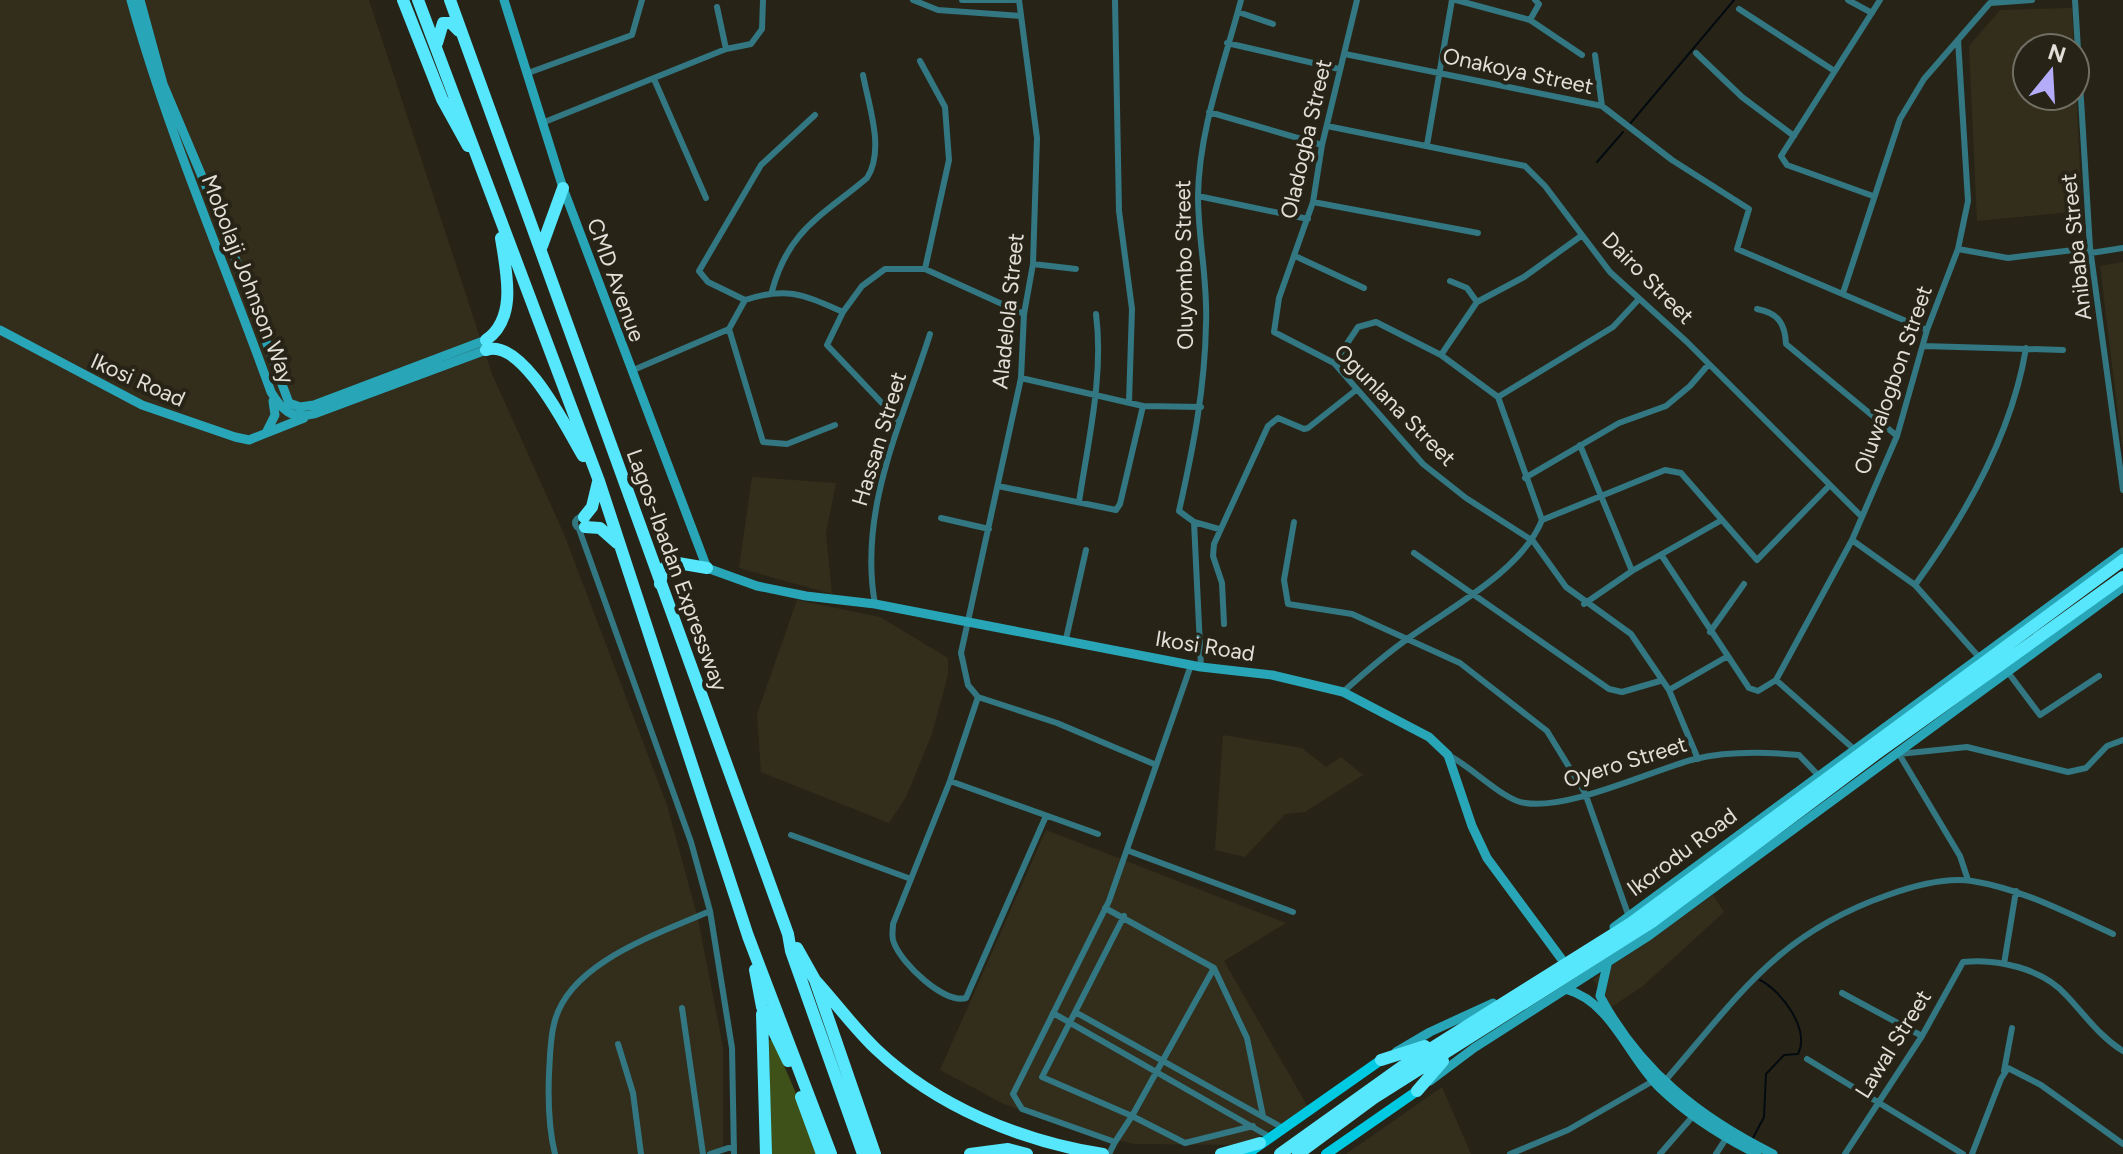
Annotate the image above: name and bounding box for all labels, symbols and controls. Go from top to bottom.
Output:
north arrow [2011,32,2091,112]
text: N [2045,38,2069,69]
street label: Onakoya Street [1440,42,1596,100]
street label: Oladogba Street [1275,57,1337,221]
street label: Mobolaji Johnson Way [196,171,300,388]
street label: Anibaba Street [2055,172,2097,322]
street label: Oluyombo Street [1169,180,1199,350]
street label: CMD Avenue [581,215,651,345]
street label: Dairo Street [1596,226,1700,330]
street label: Aladelola Street [986,232,1030,390]
street label: Oluwalogbon Street [1848,282,1938,478]
street label: Ogunlana Street [1328,338,1462,472]
street label: Ikosi Road [87,347,189,413]
street label: Hassan Street [846,369,912,509]
street label: Lagos-Ibadan Expressway [621,445,734,695]
street label: Ikosi Road [1153,625,1257,667]
street label: Oyero Street [1560,730,1690,794]
street label: Ikorodu Road [1622,802,1742,902]
street label: Lawal Street [1849,985,1937,1103]

